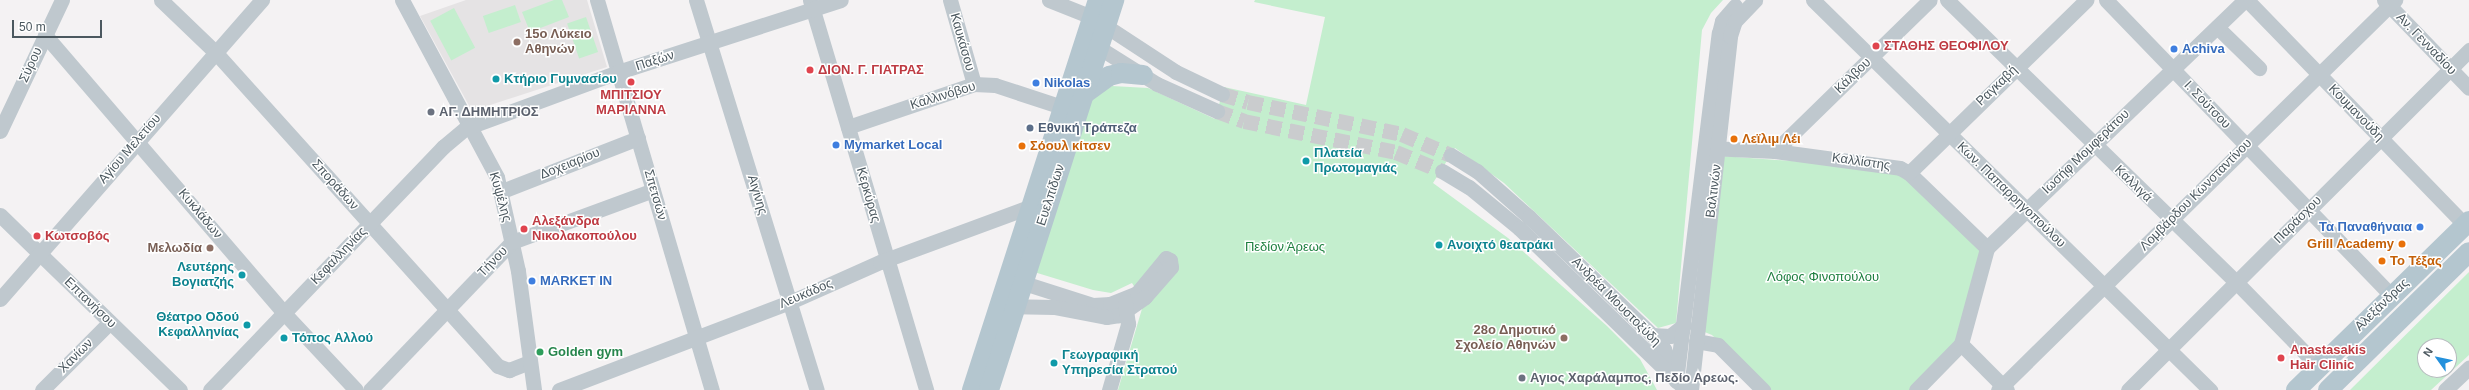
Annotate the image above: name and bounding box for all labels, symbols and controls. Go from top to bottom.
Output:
street label: Αν. Γενναδίου [2393,10,2459,78]
street label: Καυκάσου [946,11,978,73]
scale bar [14,12,104,38]
text: 50 m [19,20,46,34]
place label: 15ο Λύκειο Αθηνών [525,27,592,58]
marker: 15ο Λύκειο Αθηνών [512,37,522,47]
place label: ΣΤΑΘΗΣ ΘΕΟΦΙΛΟΥ [1884,38,2009,54]
marker: ΣΤΑΘΗΣ ΘΕΟΦΙΛΟΥ [1871,41,1881,51]
place label: Achiva [2182,41,2225,57]
marker: Achiva [2169,44,2179,54]
street label: Σύρου [16,45,46,85]
street label: Παξών [634,47,676,75]
street label: Κάλβου [1832,55,1874,97]
place label: ΔΙΟΝ. Γ. ΓΙΑΤΡΑΣ [818,62,924,78]
street label: Ραγκαβή [1973,63,2021,109]
marker: ΔΙΟΝ. Γ. ΓΙΑΤΡΑΣ [805,65,815,75]
place label: Κτήριο Γυμνασίου [504,71,617,87]
marker: Κτήριο Γυμνασίου [491,74,501,84]
place label: Nikolas [1044,75,1090,91]
marker: ΜΠΙΤΣΙΟΥ ΜΑΡΙΑΝΝΑ [626,77,636,87]
marker: Nikolas [1031,78,1041,88]
street label: Ι. Σούτσου [2180,78,2234,132]
street label: Καλλινόβου [908,79,978,113]
street label: Κουμανούδη [2325,81,2387,145]
place label: ΜΠΙΤΣΙΟΥ ΜΑΡΙΑΝΝΑ [596,88,666,119]
place label: ΑΓ. ΔΗΜΗΤΡΙΟΣ [439,104,539,120]
street label: Ιωσήφ Μομφεράτου [2039,106,2133,198]
marker: ΑΓ. ΔΗΜΗΤΡΙΟΣ [426,107,436,117]
street label: Αγίου Μελετίου [96,111,164,187]
place label: Εθνική Τράπεζα [1038,120,1137,136]
marker: Εθνική Τράπεζα [1025,123,1035,133]
place label: Λεϊλιμ Λέι [1742,131,1801,147]
marker: Λεϊλιμ Λέι [1729,134,1739,144]
street label: Λομβάρδου Κωνσταντίνου [2137,136,2255,254]
place label: Mymarket Local [844,137,942,153]
place label: Σόουλ κίτσεν [1030,138,1111,154]
street label: Κων. Παπαρρηγοπούλου [1953,139,2069,251]
marker: Mymarket Local [831,140,841,150]
marker: Σόουλ κίτσεν [1017,141,1027,151]
street label: Δοχειαρίου [538,145,602,183]
place label: Πλατεία Πρωτομαγιάς [1314,146,1397,177]
street label: Καλλίστης [1831,150,1891,174]
marker: Πλατεία Πρωτομαγιάς [1301,156,1311,166]
street label: Σποράδων [308,157,362,213]
street label: Ευελπίδων [1034,162,1068,228]
street label: Καλλιγά [2111,162,2155,206]
street label: Βαλτινών [1703,163,1725,219]
street label: Κερκύρας [853,166,883,224]
street label: Σπετσών [640,168,670,222]
street label: Κυψέλης [485,170,515,224]
street label: Αιγίνης [744,173,770,217]
street label: Κυκλάδων [175,186,225,242]
street label: Παράσχου [2271,193,2325,247]
place label: Αλεξάνδρα Νικολακοπούλου [532,214,637,245]
place label: Τα Παναθήναια [2319,219,2412,235]
marker: Τα Παναθήναια [2415,222,2425,232]
street label: Κεφαλληνίας [308,224,370,288]
marker: Αλεξάνδρα Νικολακοπούλου [519,224,529,234]
place label: Κωτσοβός [45,228,110,244]
marker: Κωτσοβός [32,231,42,241]
place label: Grill Academy [2307,236,2394,252]
place label: Ανοιχτό θεατράκι [1447,237,1553,253]
park label: Πεδίον Άρεως [1245,239,1325,255]
marker: Grill Academy [2397,239,2407,249]
place label: Μελωδία [147,240,202,256]
marker: Ανοιχτό θεατράκι [1434,240,1444,250]
marker: Μελωδία [205,243,215,253]
street label: Τήνου [475,244,511,280]
place label: Το Τέξας [2390,253,2442,269]
street label: Ανδρέα Μουστοξύδη [1568,254,1664,350]
marker: Το Τέξας [2377,256,2387,266]
place label: Λευτέρης Βογιατζής [172,260,234,291]
park label: Λόφος Φινοπούλου [1767,269,1879,285]
marker: Λευτέρης Βογιατζής [237,270,247,280]
place label: MARKET IN [540,273,612,289]
street label: Επτανήσου [61,274,119,332]
street label: Αλεξάνδρας [2352,275,2412,335]
marker: MARKET IN [527,276,537,286]
street label: Λευκάδος [777,276,835,312]
place label: Θέατρο Οδού Κεφαλληνίας [156,310,239,341]
marker: Θέατρο Οδού Κεφαλληνίας [242,320,252,330]
place label: 28ο Δημοτικό Σχολείο Αθηνών [1455,323,1556,354]
place label: Τόπος Αλλού [292,330,374,346]
marker: Τόπος Αλλού [279,333,289,343]
marker: 28ο Δημοτικό Σχολείο Αθηνών [1559,333,1569,343]
street label: Χανίων [56,336,96,376]
north arrow [2417,338,2457,378]
place label: Anastasakis Hair Clinic [2290,343,2366,374]
place label: Golden gym [548,344,623,360]
text: N [2421,345,2435,359]
marker: Golden gym [535,347,545,357]
place label: Γεωγραφική Υπηρεσία Στρατού [1062,348,1177,379]
marker: Anastasakis Hair Clinic [2275,352,2287,364]
marker: Γεωγραφική Υπηρεσία Στρατού [1049,358,1059,368]
place label: Αγιος Χαράλαμπος, Πεδίο Αρεως. [1530,370,1739,386]
marker: Αγιος Χαράλαμπος, Πεδίο Αρεως. [1517,373,1527,383]

